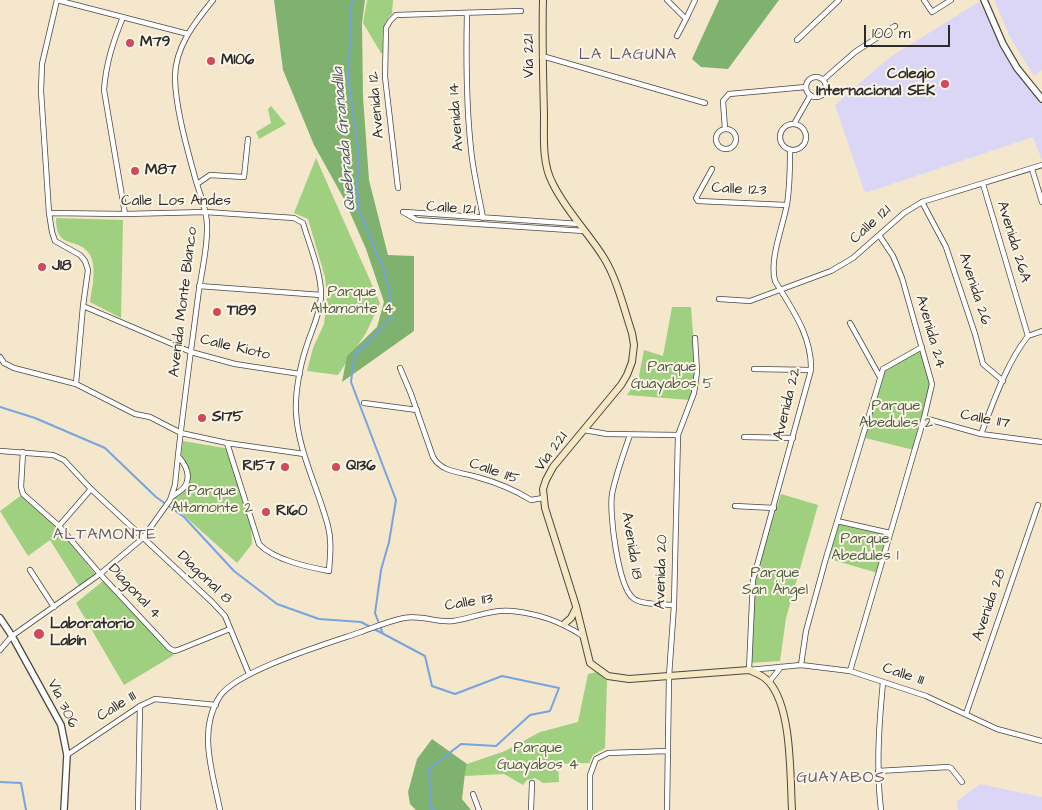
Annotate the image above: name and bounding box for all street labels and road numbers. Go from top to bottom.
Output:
street label: Vía 221 [521,34,539,78]
street label: Avenida 12 [365,71,389,139]
street label: Avenida 14 [446,82,468,152]
street label: Calle 123 [711,180,767,200]
street label: Calle Los Andes [121,193,231,211]
street label: Calle 121 [426,198,476,220]
street label: Avenida 26A [992,199,1034,285]
street label: Calle 121 [847,202,895,248]
street label: Avenida Monte Blanco [166,226,202,378]
street label: Avenida 26 [954,251,994,327]
street label: Avenida 24 [911,293,949,371]
street label: Calle Kioto [198,331,272,365]
street label: Avenida 22 [770,366,806,442]
street label: Calle 117 [959,406,1011,434]
street label: Vía 221 [532,429,572,475]
street label: Calle 115 [467,455,521,489]
street label: Avenida 18 [617,511,645,581]
street label: Avenida 20 [652,534,672,610]
street label: Diagonal 8 [173,548,235,608]
street label: Diagonal 4 [104,560,164,624]
street label: Avenida 28 [969,567,1011,643]
street label: Calle 113 [444,590,494,616]
street label: Calle 111 [880,660,926,690]
street label: Vía 306 [43,677,81,731]
street label: Calle 111 [94,688,140,726]

